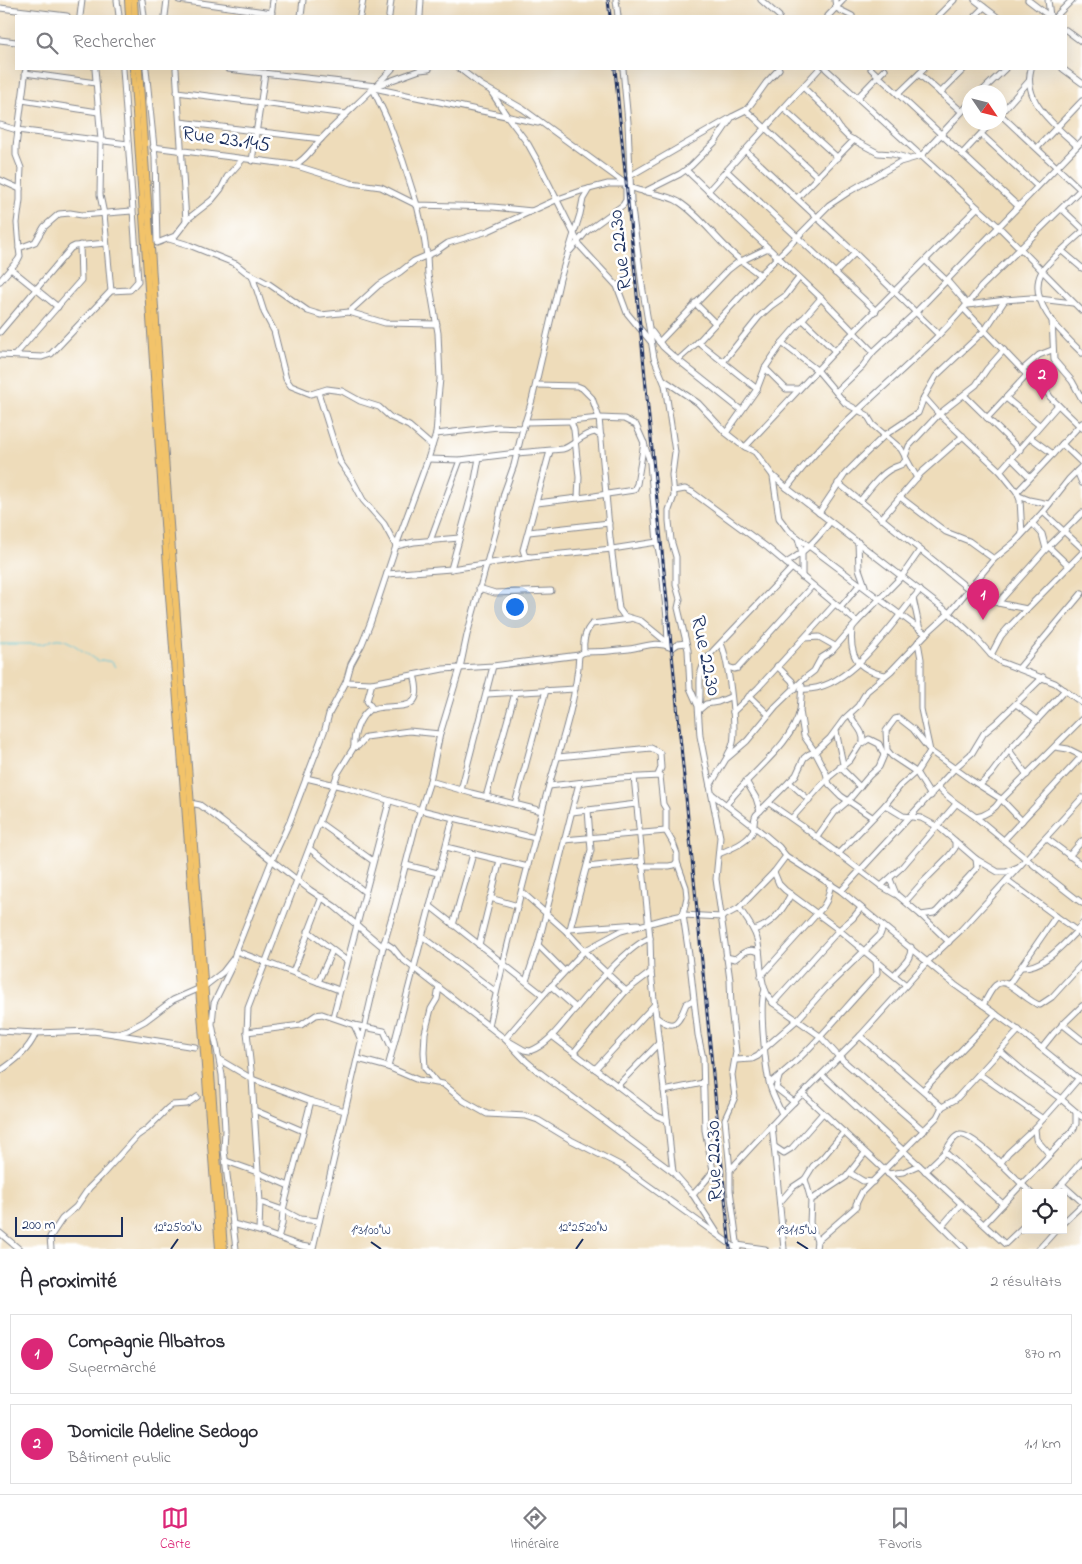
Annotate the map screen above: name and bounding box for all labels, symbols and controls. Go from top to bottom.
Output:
search box [15,15,1067,70]
icon: search [33,29,61,57]
text: Rechercher [73,29,156,56]
north arrow [962,85,1007,130]
street label: Rue 23.145 [180,119,272,161]
street label: Rue 22.30 [601,208,641,292]
pin: 2 [1026,359,1058,400]
pin: 1 [967,579,999,620]
your location [502,594,528,620]
street label: Rue 22.30 [682,613,728,699]
street label: Rue 22.30 [699,1120,731,1202]
map controls [1022,1189,1067,1234]
button: locate [1022,1189,1067,1234]
scale bar [15,1214,122,1237]
text: 200 m [22,1215,55,1236]
text: 12°25'00"N [154,1219,202,1237]
text: 12°25'20"N [558,1219,608,1237]
text: 1°31'00"W [351,1222,391,1240]
text: 1°31'15"W [777,1222,817,1240]
text: À proximité [20,1267,117,1297]
text: 2 résultats [990,1270,1062,1294]
text: Compagnie Albatros [68,1329,225,1356]
text: 1 [34,1342,40,1366]
text: 870 m [1025,1342,1061,1366]
text: Supermarché [68,1356,156,1380]
text: Domicile Adeline Sedogo [68,1419,258,1446]
text: 2 [33,1432,41,1456]
text: 1.1 km [1024,1432,1061,1456]
text: Bâtiment public [68,1446,171,1470]
tab: Carte [160,1504,190,1555]
tab: Itinéraire [510,1504,559,1555]
tab: Favoris [879,1504,922,1555]

